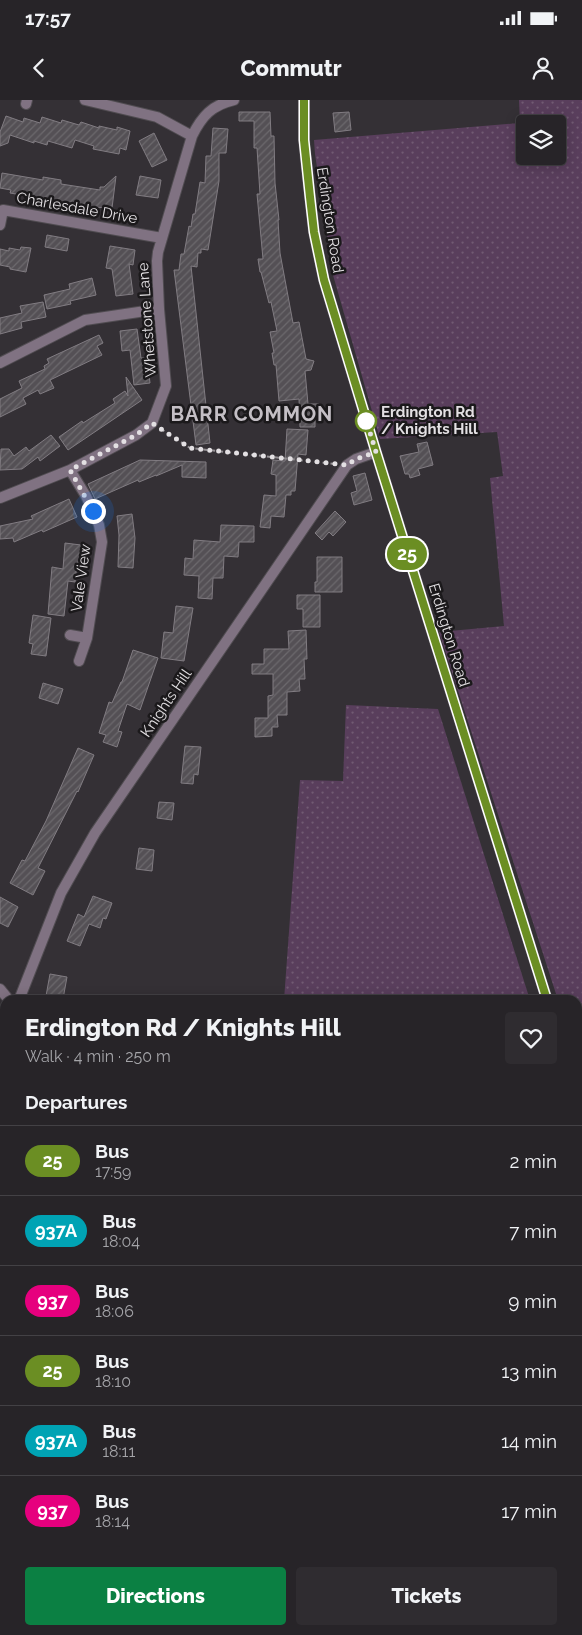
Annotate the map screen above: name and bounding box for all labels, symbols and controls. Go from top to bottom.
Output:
text: 17:57 [25,7,71,29]
icon: back [25,54,53,82]
icon: person [529,54,557,82]
text: Commutr [241,55,342,81]
map controls [516,115,566,165]
button: layers [516,115,566,165]
street label: Erdington Road [313,166,347,274]
street label: Charlesdale Drive [15,188,139,228]
street label: Whetstone Lane [134,262,160,378]
district label: BARR COMMON [171,402,333,426]
place label: Erdington Rd / Knights Hill [381,403,478,438]
marker: Erdington Rd / Knights Hill [355,410,377,432]
your location [81,499,106,524]
line badge: 25 [384,538,430,570]
street label: Vale View [67,543,95,613]
text: 25 [397,543,417,564]
street label: Erdington Road [425,581,473,689]
street label: Knights Hill [137,665,196,740]
button: heart [505,1012,557,1064]
text: Erdington Rd / Knights Hill [25,1013,341,1042]
text: Walk · 4 min · 250 m [25,1047,171,1066]
text: Departures [25,1091,127,1113]
text: Bus [95,1140,129,1162]
text: 25 [42,1150,63,1171]
text: 2 min [510,1150,557,1172]
text: 17:59 [95,1162,131,1181]
text: Bus [102,1210,136,1232]
text: 937A [35,1220,77,1241]
text: 7 min [509,1220,557,1242]
text: 18:04 [102,1232,140,1251]
text: Bus [95,1280,129,1302]
text: 937 [37,1290,68,1311]
text: 9 min [508,1290,557,1312]
text: 18:06 [95,1302,134,1321]
text: Bus [95,1350,129,1372]
text: 25 [42,1360,63,1381]
text: 13 min [501,1360,557,1382]
text: 18:10 [95,1372,131,1391]
text: Bus [102,1420,136,1442]
text: 937A [35,1430,77,1451]
text: 14 min [501,1430,557,1452]
text: 18:11 [102,1442,135,1461]
text: Bus [95,1490,129,1512]
text: 937 [37,1500,68,1521]
text: 17 min [501,1500,557,1522]
text: 18:14 [95,1512,130,1531]
button: Directions [25,1567,286,1625]
button: Tickets [296,1567,557,1625]

